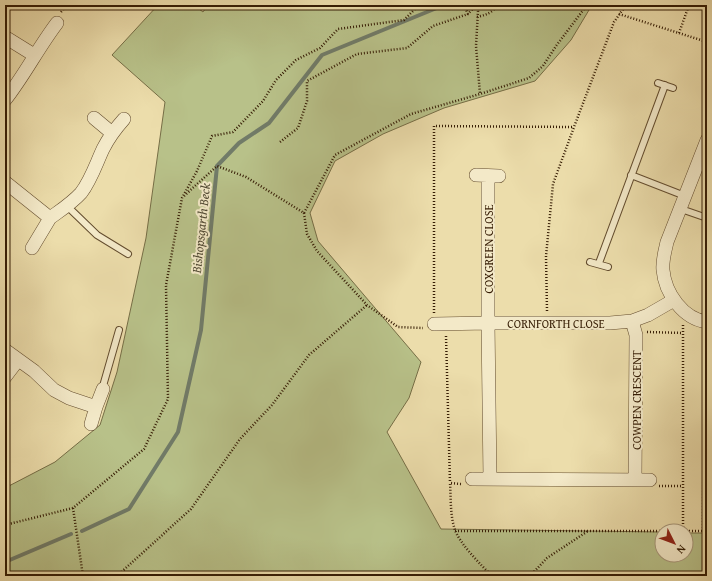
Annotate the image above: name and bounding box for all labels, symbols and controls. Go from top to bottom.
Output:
water label: Bishopsgarth Beck [187,182,215,275]
street label: COXGREEN CLOSE [480,204,497,294]
street label: CORNFORTH CLOSE [507,315,605,332]
street label: COWPEN CRESCENT [628,350,645,450]
north arrow [654,523,694,563]
text: N [673,542,690,558]

